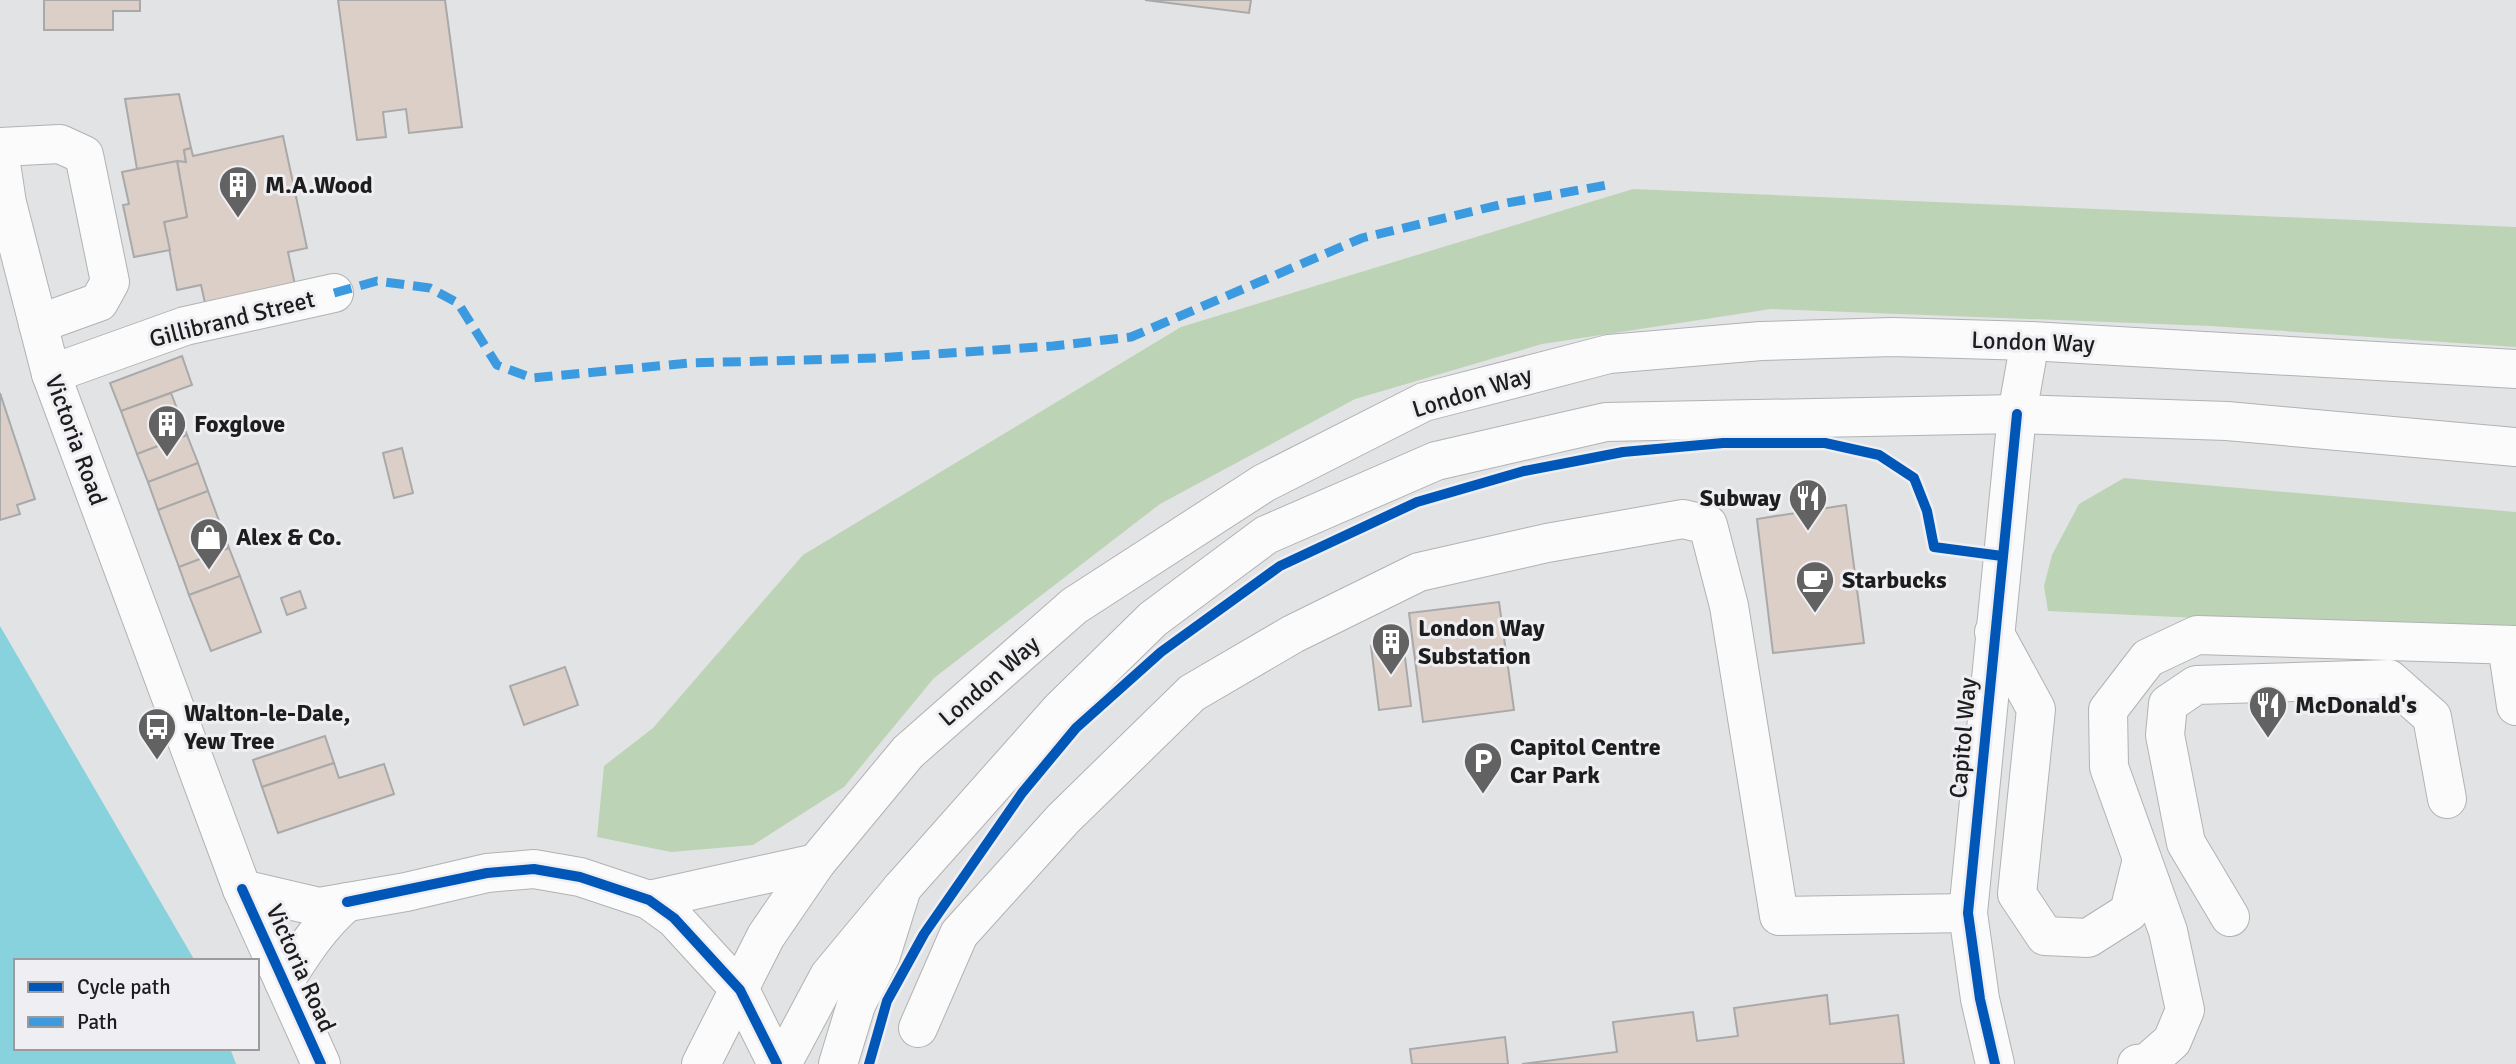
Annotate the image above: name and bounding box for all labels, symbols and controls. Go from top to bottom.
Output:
building icon: M.A.Wood [217,164,259,219]
place label: M.A.Wood [265,170,373,200]
street label: Gillibrand Street [146,284,318,354]
street label: London Way [1971,325,2095,359]
street label: London Way [1408,360,1536,424]
street label: Victoria Road [39,371,113,509]
building icon: Foxglove [146,403,188,458]
place label: Foxglove [194,409,285,439]
restaurant icon: Subway [1787,477,1829,532]
place label: Subway [1700,483,1781,513]
shop icon: Alex & Co. [188,516,230,571]
place label: Alex & Co. [236,522,342,552]
cafe icon: Starbucks [1794,559,1836,614]
place label: Starbucks [1842,565,1947,595]
place label: London Way Substation [1418,613,1545,671]
building icon: London Way Substation [1370,621,1412,676]
street label: London Way [932,629,1046,733]
street label: Capitol Way [1943,676,1983,800]
restaurant icon: McDonald's [2247,684,2289,739]
place label: McDonald's [2295,690,2417,720]
place label: Walton-le-Dale, Yew Tree [183,698,350,756]
bus stop icon: Walton-le-Dale, Yew Tree [136,706,178,761]
place label: Capitol Centre Car Park [1510,732,1661,790]
parking icon: Capitol Centre Car Park [1462,740,1504,795]
street label: Victoria Road [259,899,343,1037]
legend [14,959,259,1050]
text: Cycle path [77,974,171,1000]
text: Path [77,1009,118,1035]

